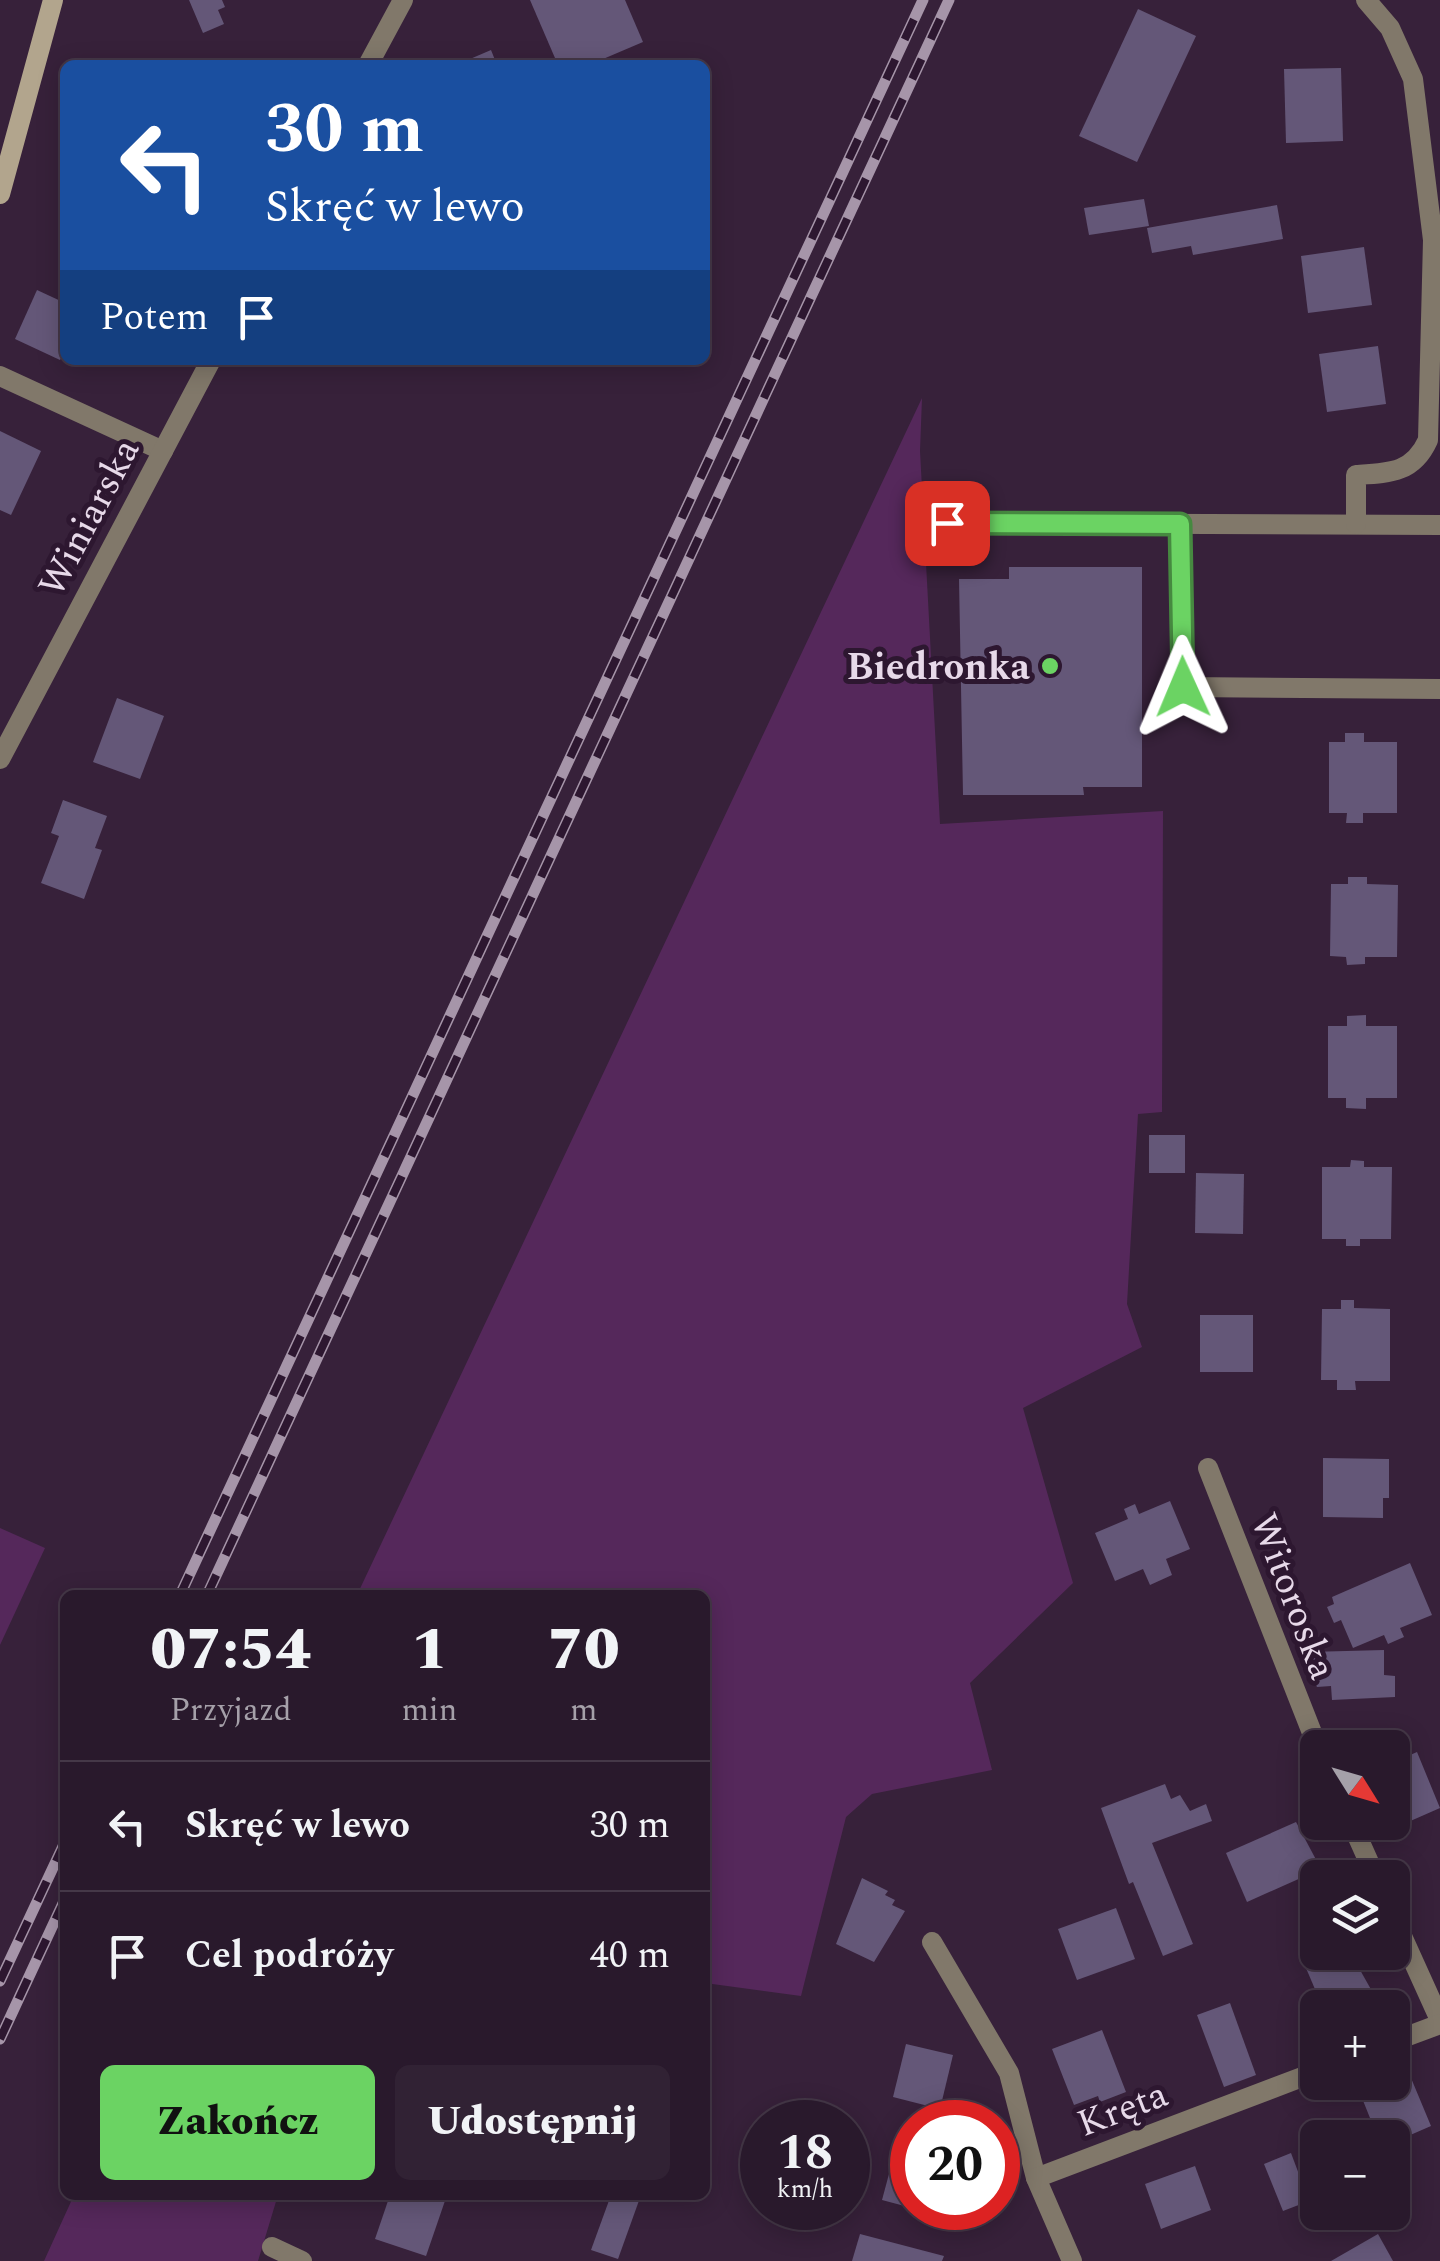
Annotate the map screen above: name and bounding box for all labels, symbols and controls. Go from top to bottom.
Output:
text: 30 m [265,77,424,183]
icon: left [100,100,230,230]
text: Skręć w lewo [265,173,525,242]
text: Potem [100,289,209,347]
icon: arrive [229,290,284,345]
street label: Winiarska [24,428,156,607]
pin [905,481,990,566]
icon: arrive [920,496,975,551]
position arrow [1131,635,1235,739]
place label: Biedronka [846,639,1030,697]
marker: Biedronka [1039,655,1061,677]
street label: Witoroska [1234,1505,1351,1689]
text: 07:54 [150,1604,311,1696]
text: 1 [411,1604,447,1696]
text: 70 [548,1604,620,1696]
text: Przyjazd [170,1686,292,1735]
text: min [401,1686,457,1735]
text: m [570,1686,597,1735]
north arrow [1300,1730,1410,1840]
map controls [1300,1730,1410,2230]
text: Skręć w lewo [185,1797,410,1855]
text: 30 m [590,1797,670,1855]
icon: left [100,1799,155,1854]
button: layers [1300,1860,1410,1970]
text: Cel podróży [185,1927,393,1985]
text: 40 m [590,1927,670,1985]
icon: arrive [100,1929,155,1984]
button: + [1300,1990,1410,2100]
button: Zakończ [100,2065,375,2180]
button: Udostępnij [395,2065,670,2180]
street label: Kręta [1069,2066,1177,2154]
speed limit sign: 20 [890,2100,1020,2230]
text: 18 [777,2115,833,2191]
button: − [1300,2120,1410,2230]
text: km/h [777,2171,833,2209]

